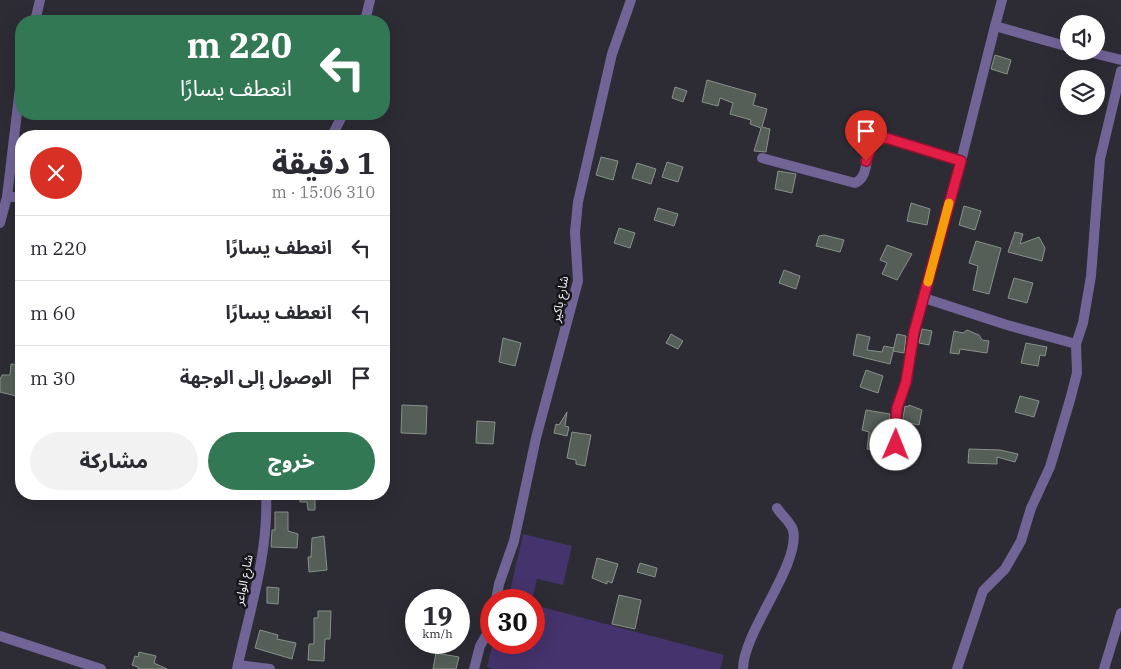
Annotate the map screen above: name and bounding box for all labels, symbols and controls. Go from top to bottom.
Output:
map controls [1060,15,1105,115]
button: sound [1060,15,1105,60]
text: 220 m [187,22,292,68]
icon: left [310,35,375,100]
button: layers [1060,70,1105,115]
text: انعطف يسارًا [180,73,292,102]
pin [845,110,887,161]
icon: arrive [852,117,880,145]
text: 1 دقيقة [272,143,375,182]
button: close [30,147,82,199]
text: 310 m · 15:06 [272,182,375,202]
icon: left [347,234,375,262]
text: انعطف يسارًا [226,235,332,259]
text: 220 m [30,236,87,260]
street label: شارع باكير [547,274,573,325]
icon: left [347,299,375,327]
text: انعطف يسارًا [226,300,332,324]
text: 60 m [30,301,75,325]
icon: arrive [347,364,375,392]
text: الوصول إلى الوجهة [180,365,332,389]
text: 30 m [30,366,75,390]
position arrow [869,418,921,470]
button: مشاركة [30,432,198,490]
button: خروج [208,432,375,490]
street label: شارع الواعر [231,553,258,608]
speed limit sign: 30 [480,589,545,654]
text: 19 [422,599,453,632]
text: km/h [422,626,453,641]

